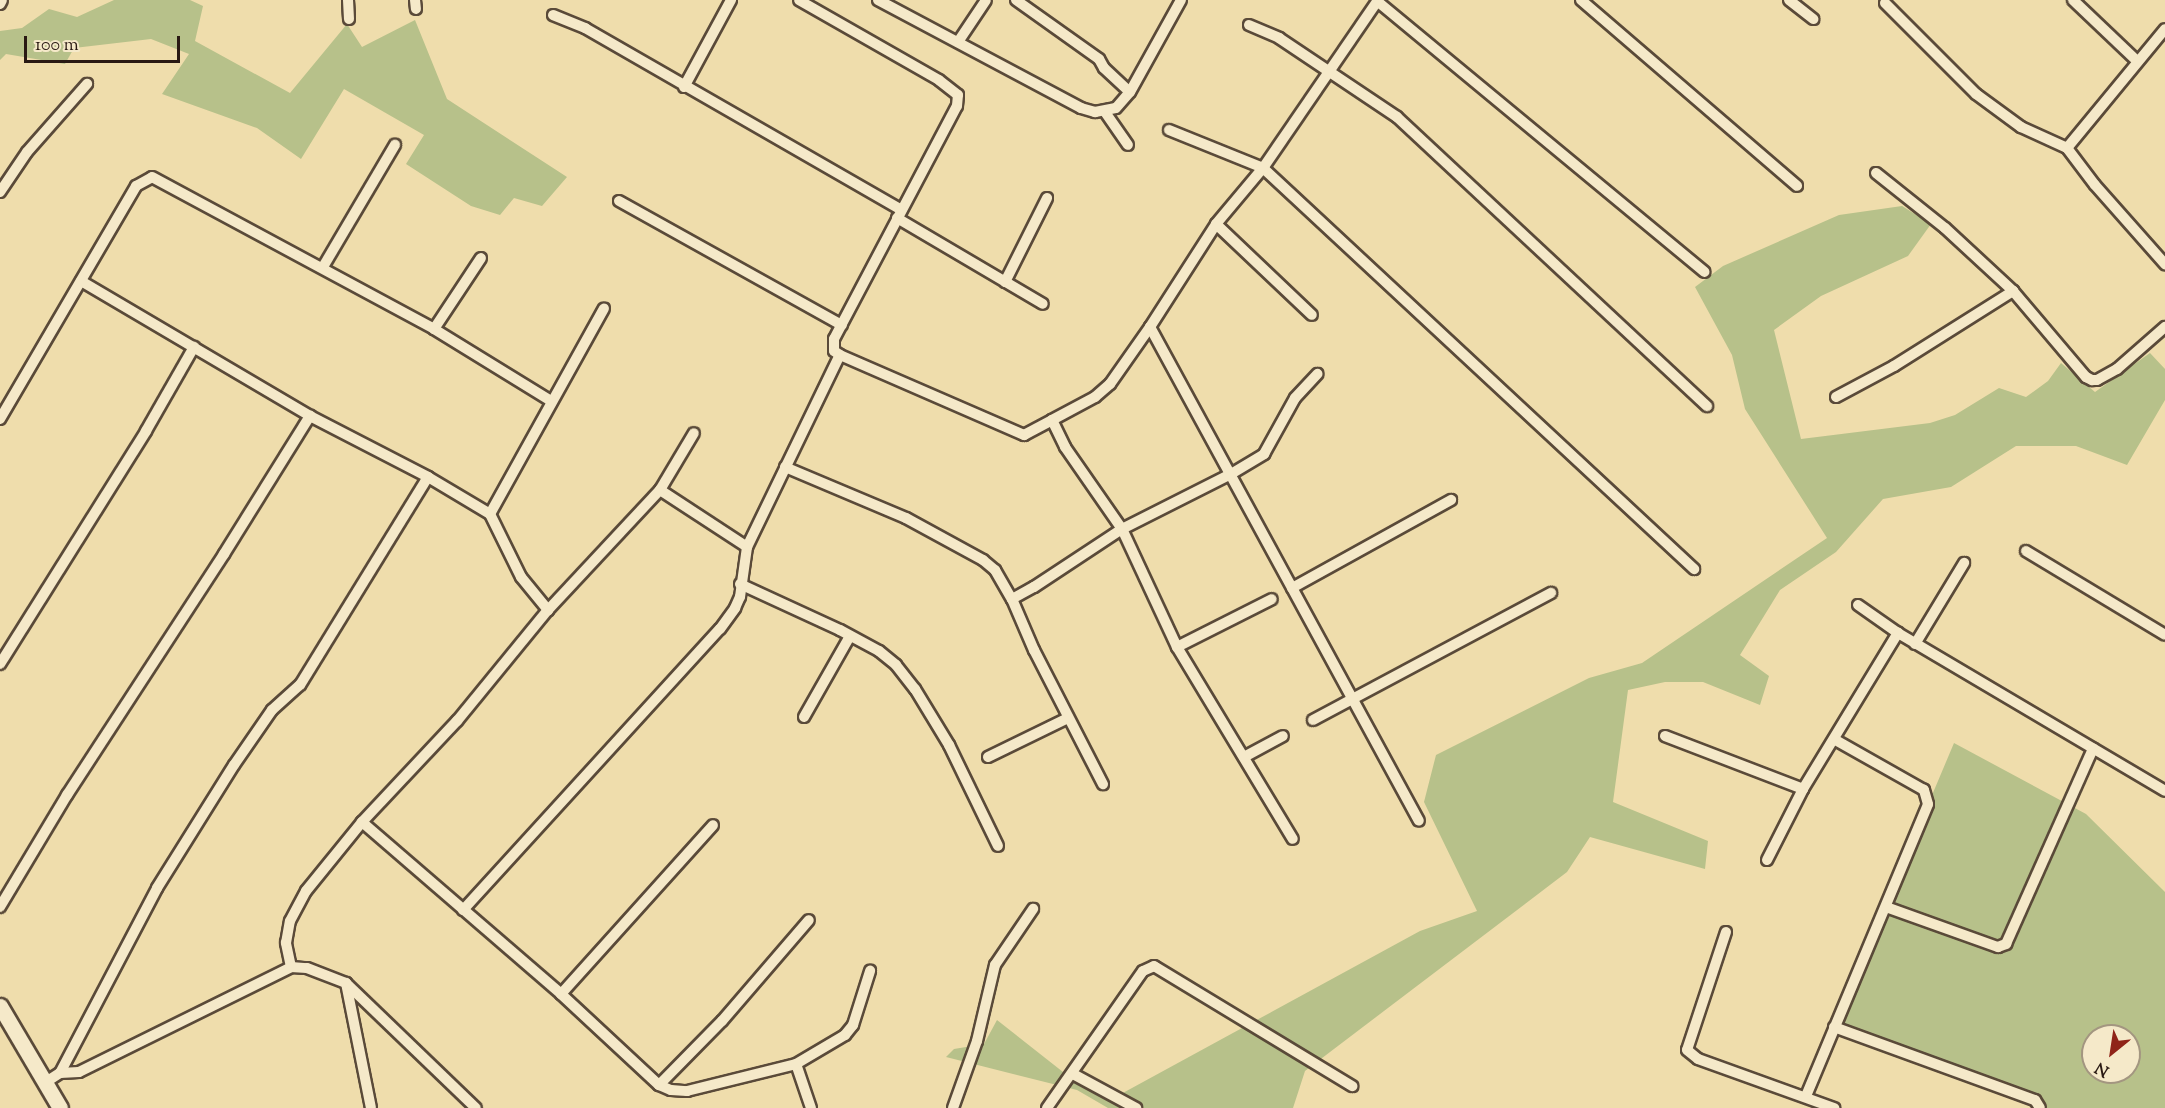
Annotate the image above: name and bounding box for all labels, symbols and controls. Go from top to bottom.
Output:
scale bar [27,24,183,62]
text: 100 m [35,33,79,59]
north arrow [2081,1024,2141,1084]
text: N [2091,1055,2114,1081]

